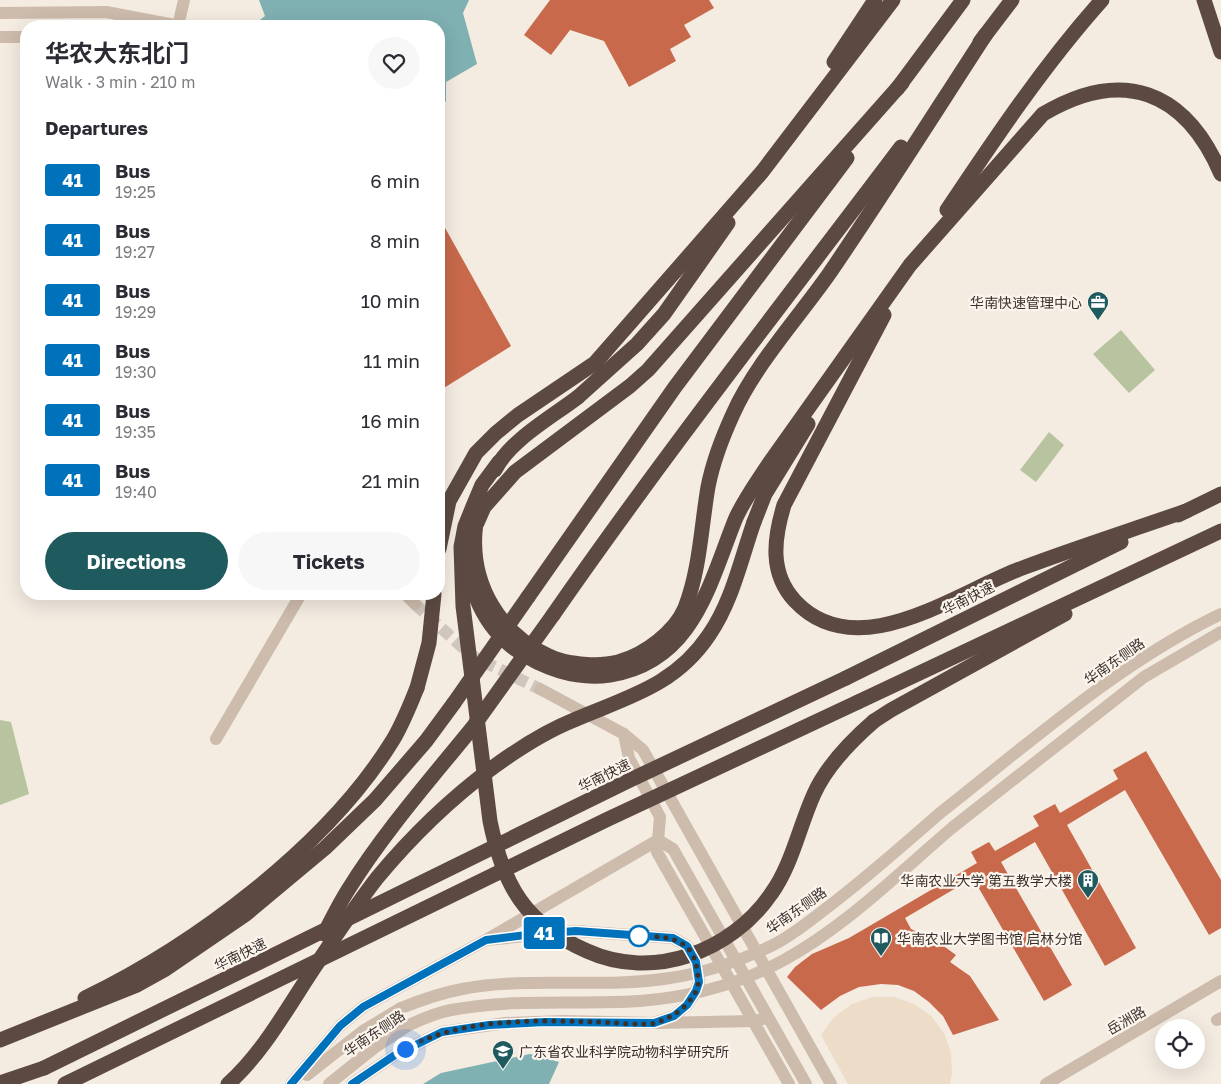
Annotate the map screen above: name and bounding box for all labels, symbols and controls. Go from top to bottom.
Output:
button: heart [368,37,420,89]
text: 华农大东北门 [45,38,189,67]
text: Walk · 3 min · 210 m [45,72,195,92]
text: Departures [45,116,148,139]
text: Bus [115,159,150,182]
text: 41 [62,169,83,191]
text: 6 min [370,169,420,192]
text: 19:25 [115,182,156,202]
text: Bus [115,219,150,242]
text: 41 [62,229,83,251]
text: 8 min [370,229,420,252]
text: 19:27 [115,242,155,262]
text: Bus [115,279,150,302]
text: 41 [62,289,83,311]
text: 10 min [361,289,420,312]
office icon: 华南快速管理中心 [1086,290,1110,321]
place label: 华南快速管理中心 [970,294,1082,311]
text: 19:29 [115,302,156,322]
text: Bus [115,339,150,362]
text: 41 [62,349,83,371]
text: 11 min [363,349,420,372]
text: 19:30 [115,362,157,382]
text: Bus [115,399,150,422]
text: 41 [62,409,83,431]
text: 16 min [361,409,420,432]
text: 19:35 [115,422,156,442]
text: Bus [115,459,150,482]
text: 41 [62,469,83,491]
text: 21 min [361,469,420,492]
text: 19:40 [115,482,157,502]
button: Directions [45,532,228,590]
button: Tickets [238,532,420,590]
street label: 华南快速 [939,578,997,618]
street label: 华南东侧路 [1080,634,1148,688]
street label: 华南快速 [575,755,633,795]
building icon: 华南农业大学 第五教学大楼 [1076,868,1100,899]
place label: 华南农业大学 第五教学大楼 [901,872,1072,889]
street label: 华南东侧路 [762,883,830,937]
line badge: 41 [522,917,566,949]
text: 41 [534,922,554,944]
unlabelled marker [628,925,650,947]
library icon: 华南农业大学图书馆 启林分馆 [869,926,893,957]
place label: 华南农业大学图书馆 启林分馆 [897,930,1083,947]
street label: 华南快速 [211,934,269,974]
street label: 岳洲路 [1104,1002,1148,1038]
street label: 华南东侧路 [340,1006,408,1060]
map controls [1155,1019,1205,1069]
button: locate [1155,1019,1205,1069]
your location [393,1037,418,1062]
school or university icon: 广东省农业科学院动物科学研究所 [491,1039,515,1070]
place label: 广东省农业科学院动物科学研究所 [519,1043,729,1060]

